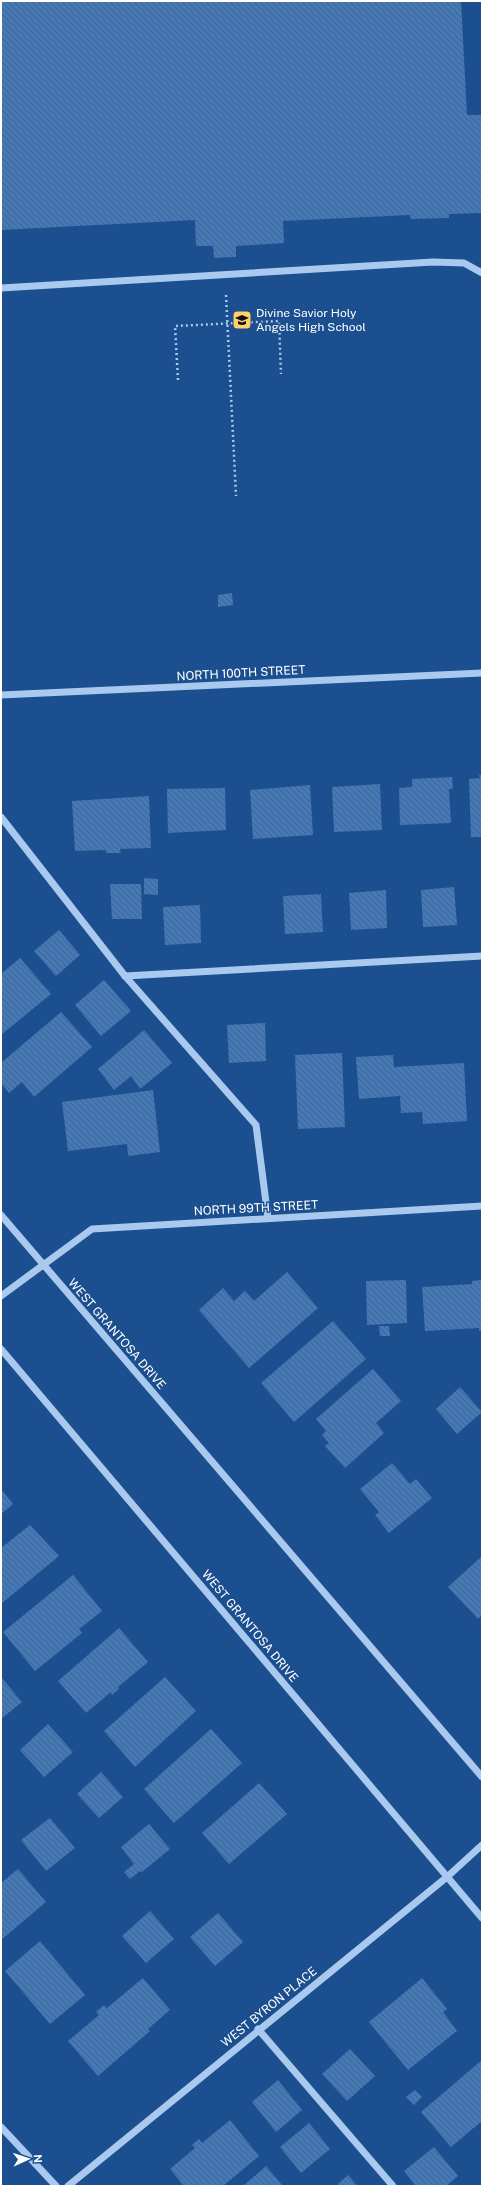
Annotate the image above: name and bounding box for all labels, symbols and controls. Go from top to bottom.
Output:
place label: Divine Savior Holy Angels High School [256,306,366,334]
school or university icon: Divine Savior Holy Angels High School [231,309,253,331]
street label: NORTH 100TH STREET [176,663,306,683]
street label: NORTH 99TH STREET [193,1198,319,1218]
street label: WEST GRANTOSA DRIVE [65,1276,169,1392]
street label: WEST GRANTOSA DRIVE [199,1567,301,1685]
street label: WEST BYRON PLACE [218,1964,320,2050]
north arrow [8,2139,48,2179]
text: N [32,2154,44,2163]

